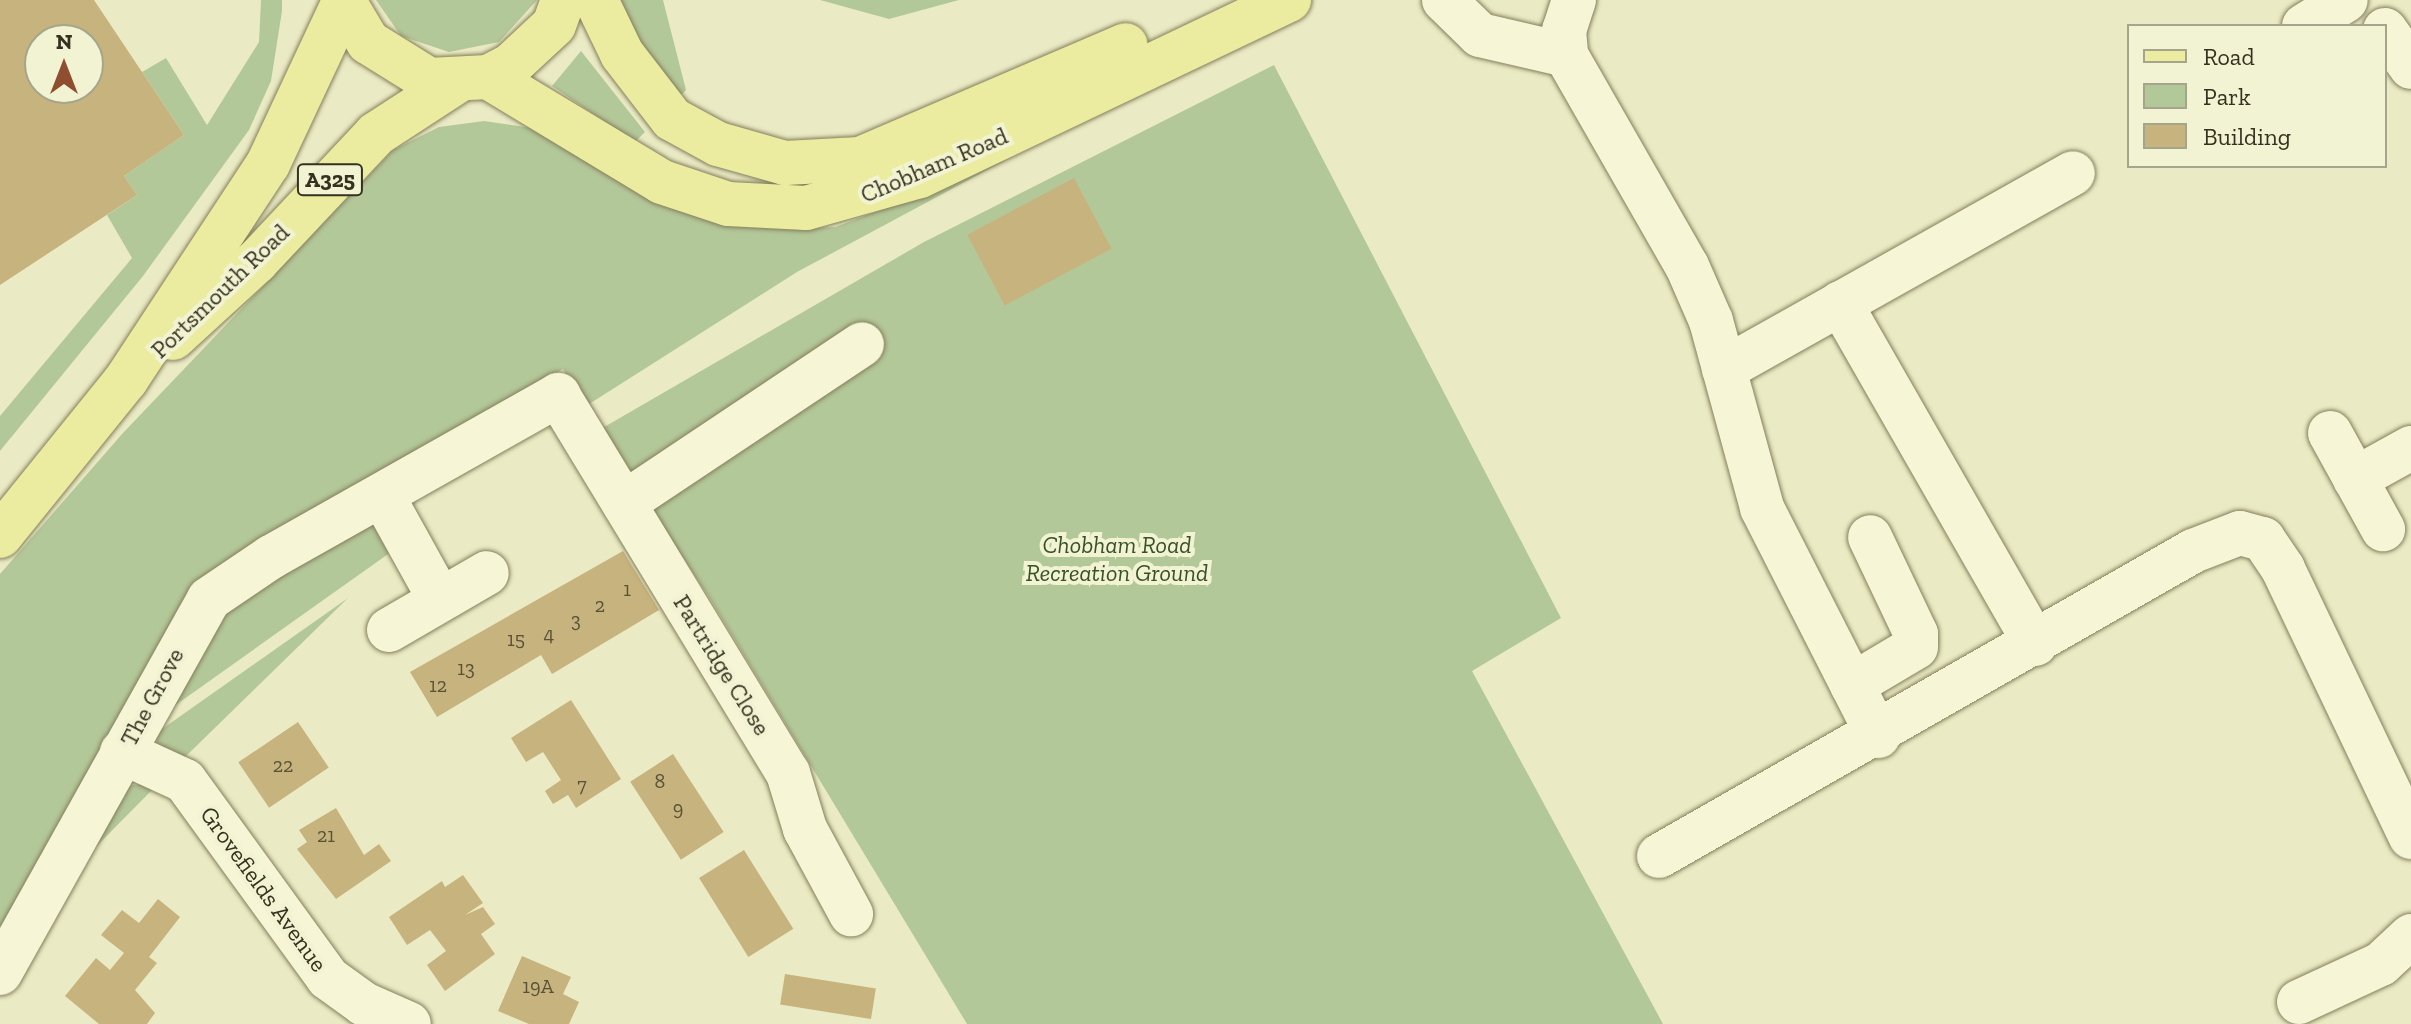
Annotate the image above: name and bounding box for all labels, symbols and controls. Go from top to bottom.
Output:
north arrow [24,24,104,104]
legend [2127,24,2387,168]
text: N [56,28,72,55]
text: Road [2203,42,2255,71]
text: Park [2203,82,2251,111]
street label: Chobham Road [856,121,1012,209]
text: Building [2203,122,2291,151]
road number: A325 [296,162,364,198]
street label: Portsmouth Road [145,218,295,364]
park label: Chobham Road Recreation Ground [1026,531,1208,587]
house number: 1 [623,577,631,601]
street label: Partridge Close [667,590,777,740]
house number: 2 [595,593,605,617]
house number: 3 [571,608,581,632]
house number: 4 [544,622,554,646]
house number: 15 [507,627,525,651]
street label: The Grove [114,643,190,751]
house number: 13 [457,656,475,680]
house number: 12 [429,673,447,697]
house number: 22 [273,753,293,777]
house number: 8 [655,769,665,793]
house number: 7 [577,773,587,797]
house number: 9 [673,796,683,820]
street label: Grovefields Avenue [194,800,334,978]
house number: 21 [317,823,335,847]
house number: 19A [522,974,554,998]

